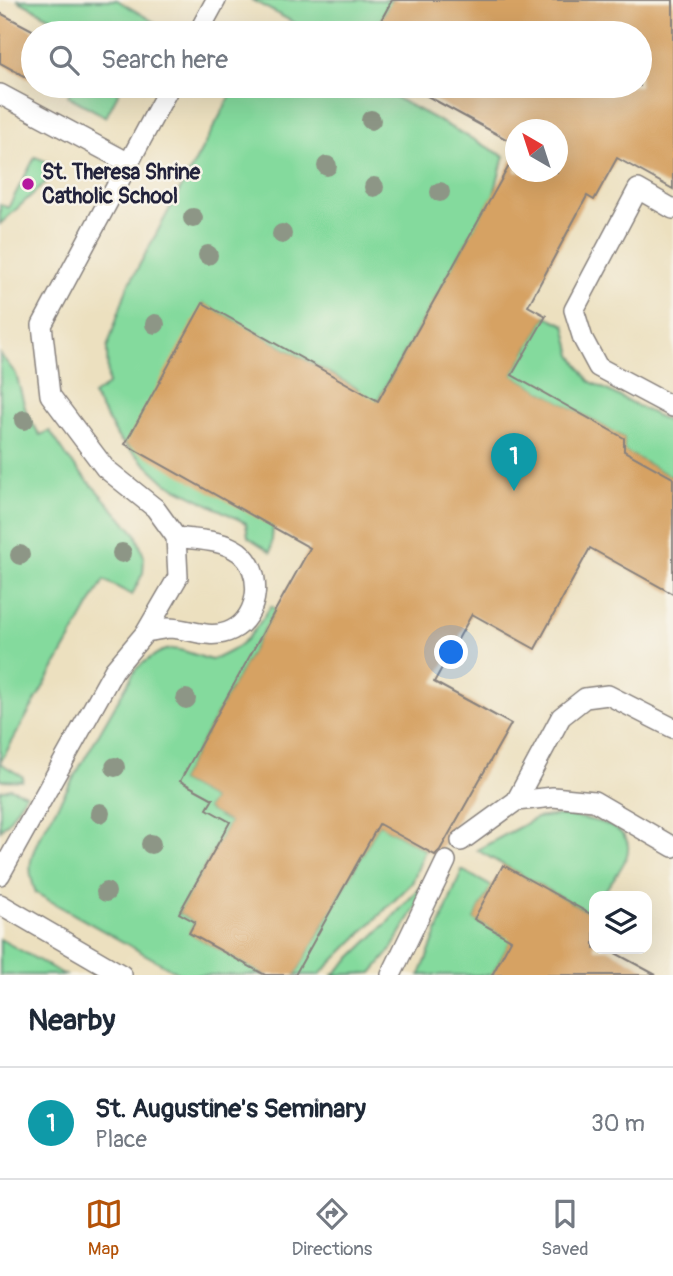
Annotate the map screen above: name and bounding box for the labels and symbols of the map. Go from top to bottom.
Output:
north arrow [505,119,568,182]
place label: St. Theresa Shrine Catholic School [42,159,201,210]
marker: St. Theresa Shrine Catholic School [20,176,36,192]
pin: 1 [491,433,537,491]
your location [434,635,468,669]

